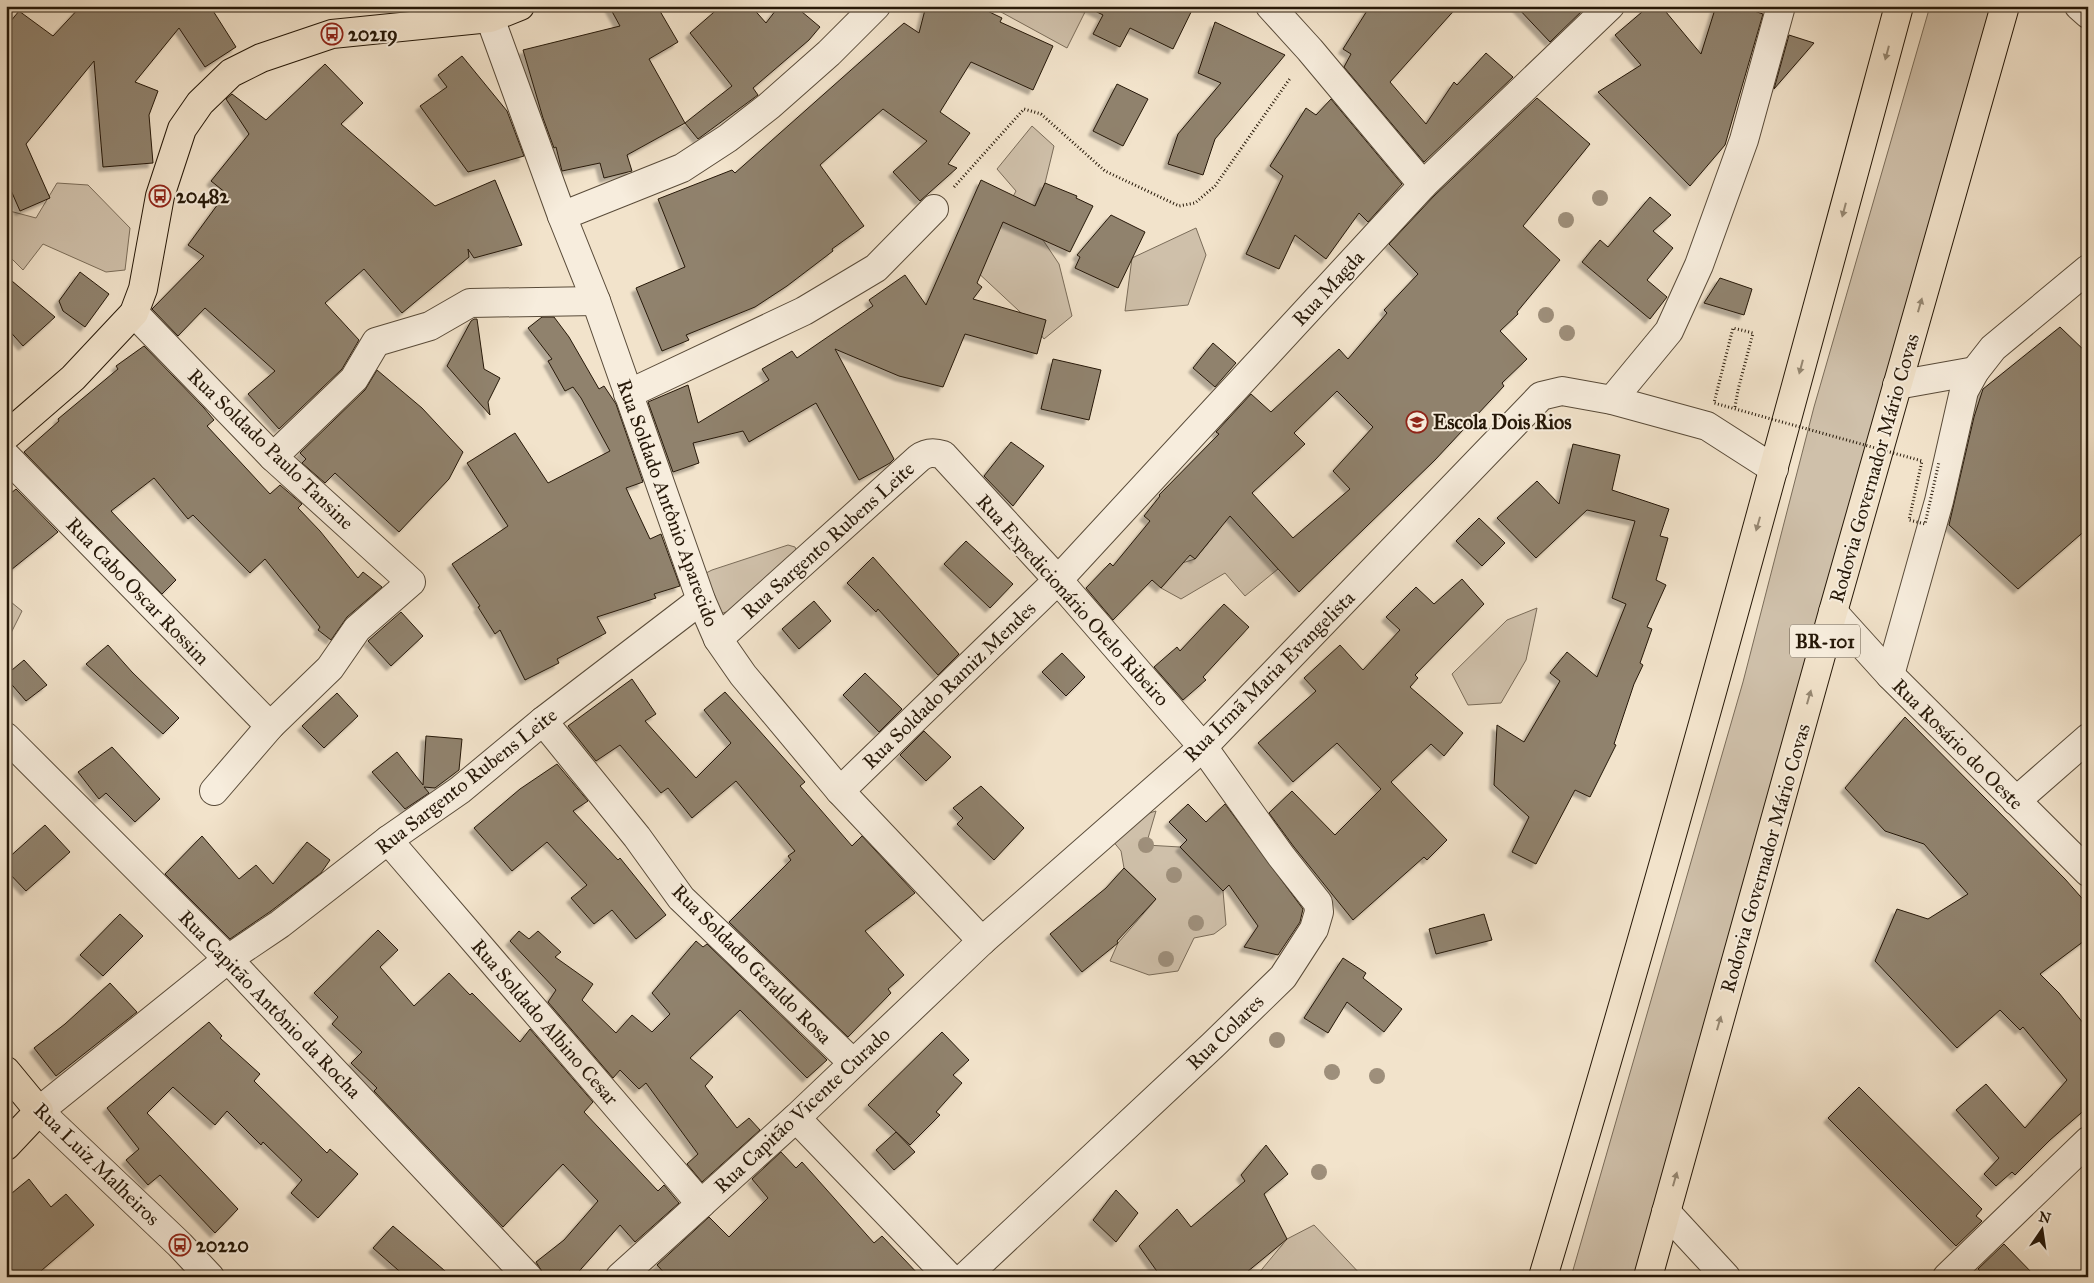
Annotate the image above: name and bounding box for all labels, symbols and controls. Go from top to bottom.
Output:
bus stop icon: 20219 [320,22,344,46]
place label: 20219 [348,22,398,47]
one-way arrow [1882,46,1890,61]
bus stop icon: 20482 [148,184,172,208]
place label: 20482 [176,184,230,209]
one-way arrow [1840,203,1848,218]
street label: Rua Magda [1287,245,1370,331]
one-way arrow [1917,298,1925,313]
street label: Rodovia Governador Mário Covas [1824,331,1924,605]
one-way arrow [1797,359,1805,374]
street label: Rua Soldado Paulo Tansine [183,364,359,534]
street label: Rua Soldado Antônio Aparecido [612,376,724,630]
school or university icon: Escola Dois Rios [1405,410,1429,434]
place label: Escola Dois Rios [1433,410,1572,434]
street label: Rua Sargento Rubens Leite [737,456,920,625]
street label: Rua Expedicionário Otelo Ribeiro [972,489,1174,711]
street label: Rua Cabo Oscar Rossim [61,512,215,670]
one-way arrow [1754,516,1762,531]
street label: Rua Irmã Maria Evangelista [1179,585,1361,767]
street label: Rua Soldado Ramiz Mendes [858,596,1040,774]
road number: BR-101 [1790,624,1860,658]
street label: Rua Rosário do Oeste [1887,673,2029,815]
one-way arrow [1806,690,1814,705]
street label: Rua Sargento Rubens Leite [370,703,562,860]
street label: Rodovia Governador Mário Covas [1715,721,1815,995]
street label: Rua Soldado Geraldo Rosa [667,879,837,1049]
street label: Rua Capitão Antônio da Rocha [174,905,367,1103]
street label: Rua Soldado Albino Cesar [466,934,624,1110]
street label: Rua Colares [1181,989,1269,1075]
one-way arrow [1715,1015,1723,1030]
street label: Rua Capitão Vicente Curado [709,1022,895,1198]
street label: Rua Luiz Malheiros [29,1098,165,1230]
one-way arrow [1672,1172,1680,1187]
north arrow [2016,1206,2066,1256]
text: N [2037,1208,2053,1227]
bus stop icon: 20220 [168,1233,192,1257]
place label: 20220 [196,1233,249,1257]

